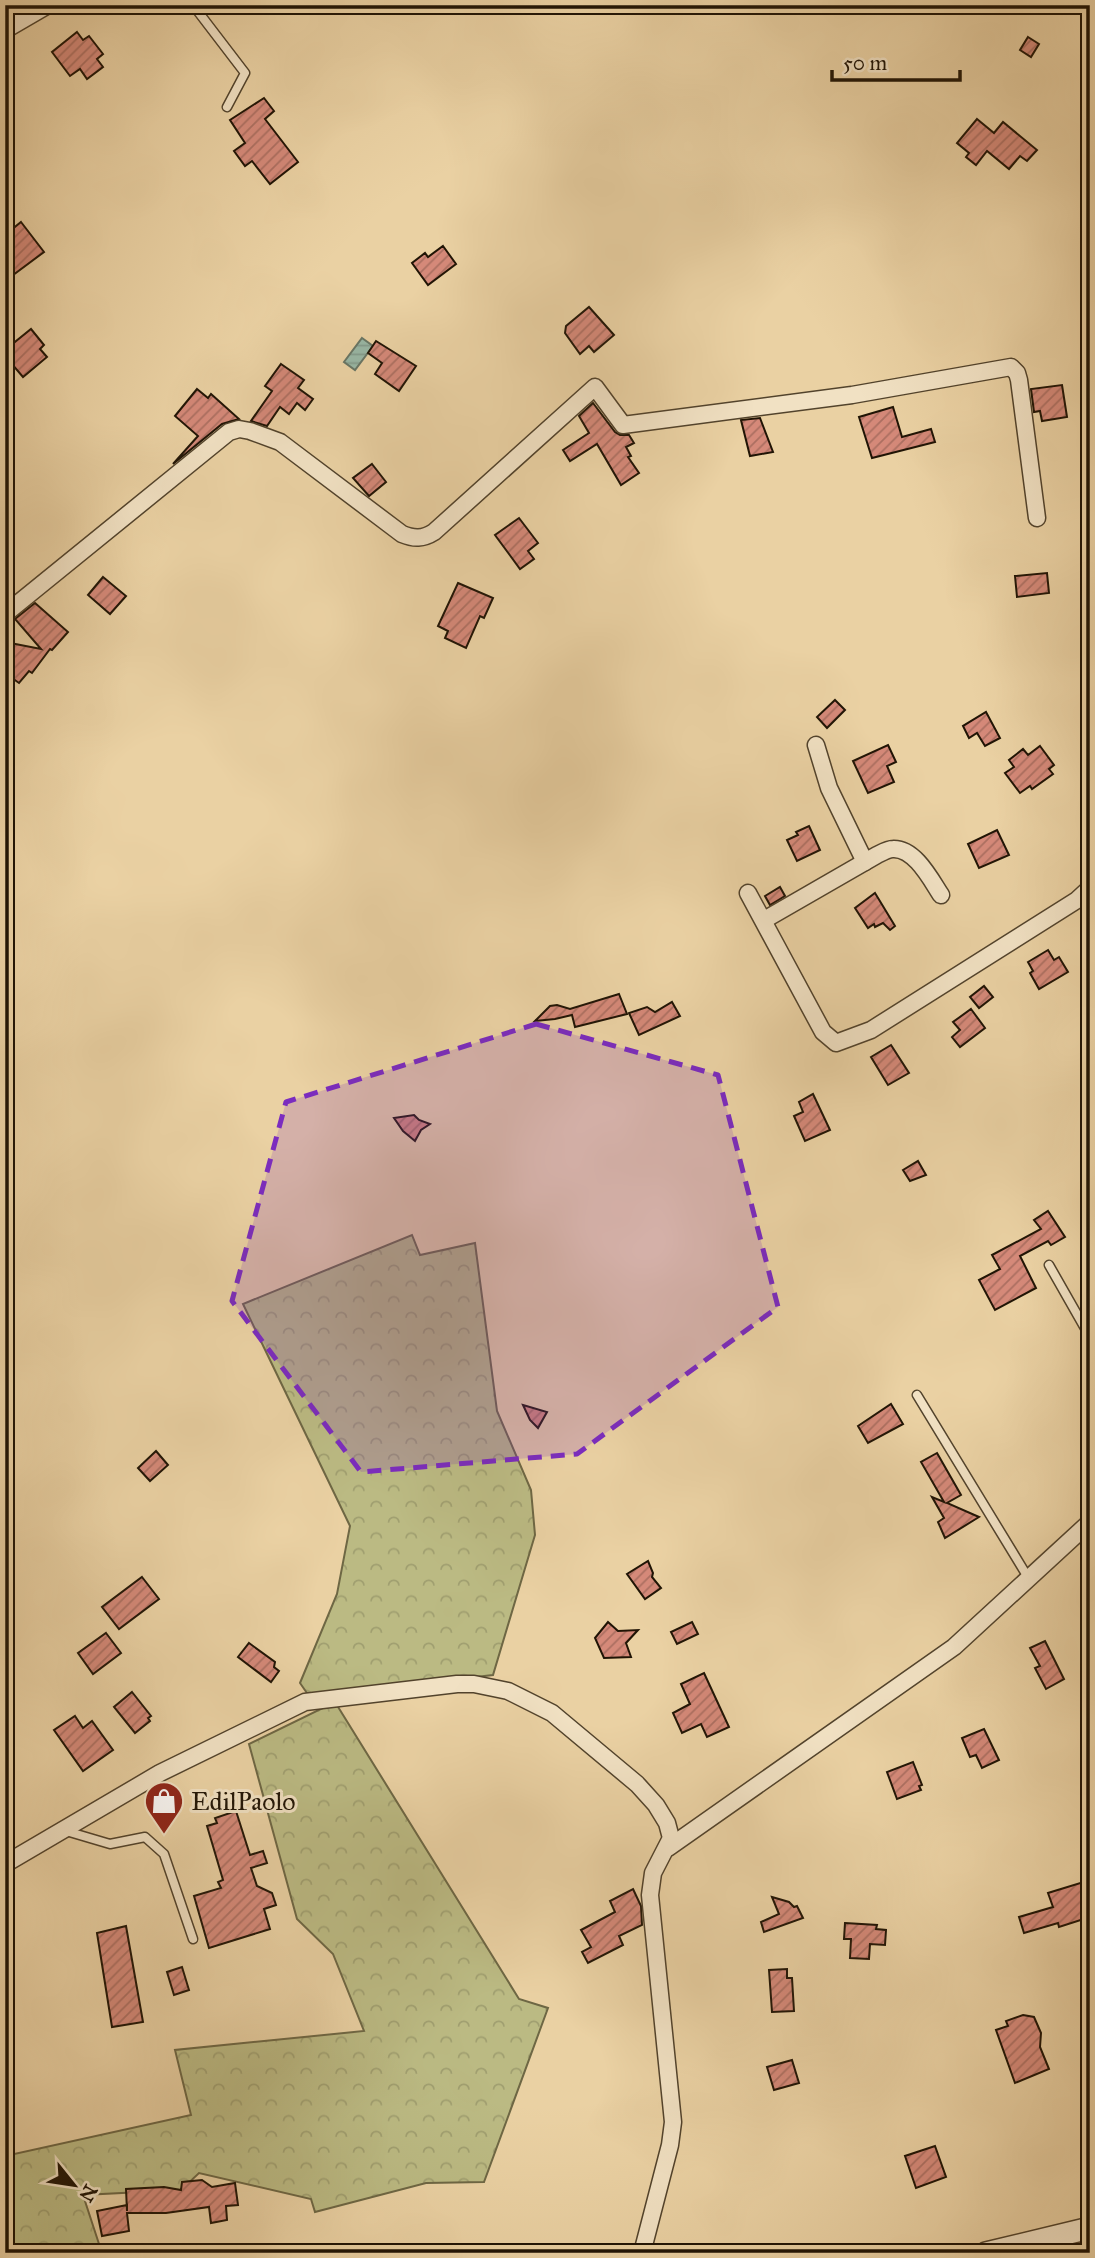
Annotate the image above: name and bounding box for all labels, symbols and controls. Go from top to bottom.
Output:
scale bar [832,38,960,82]
text: 50 m [843,50,888,76]
shop icon: EdilPaolo [143,1780,185,1835]
place label: EdilPaolo [191,1785,296,1817]
north arrow [38,2150,108,2220]
text: N [74,2181,102,2206]

